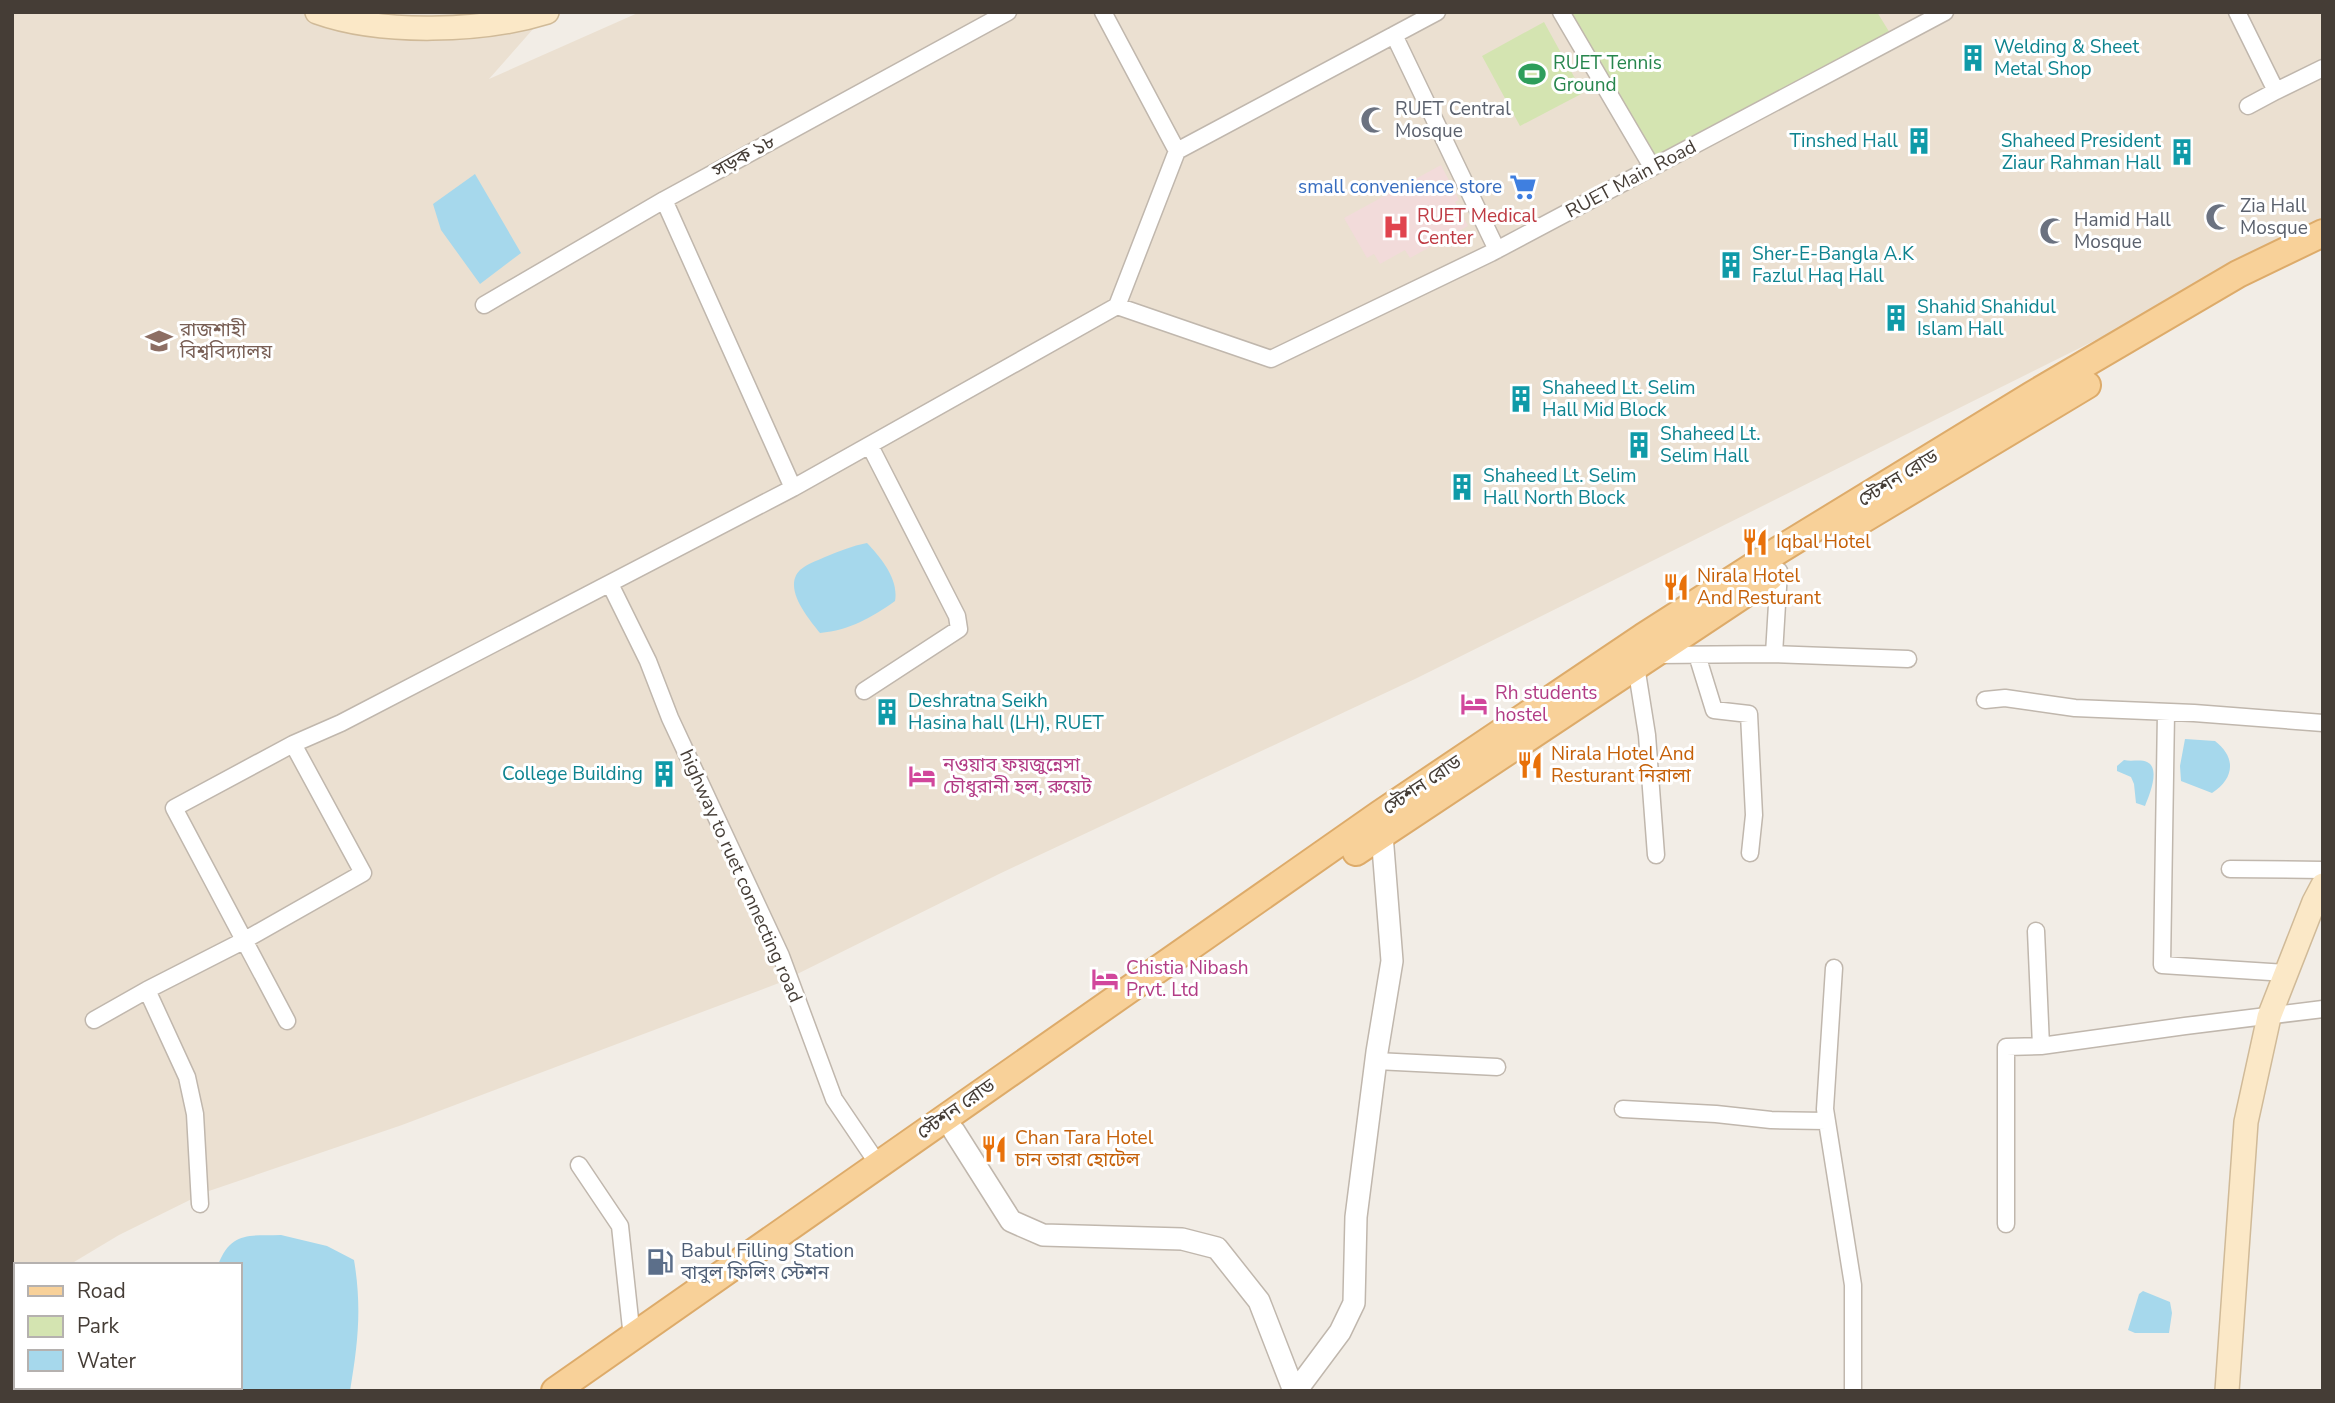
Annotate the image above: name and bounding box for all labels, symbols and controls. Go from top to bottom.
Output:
place label: Welding & Sheet Metal Shop [1994,34,2139,82]
building icon: Welding & Sheet Metal Shop [1958,43,1988,73]
place label: RUET Tennis Ground [1553,50,1662,98]
sports icon: RUET Tennis Ground [1517,59,1547,89]
place label: RUET Central Mosque [1395,96,1511,144]
mosque icon: RUET Central Mosque [1359,105,1389,135]
building icon: Tinshed Hall [1904,126,1934,156]
street label: সড়ক ১৮ [707,128,780,184]
place label: Tinshed Hall [1790,128,1898,154]
place label: Shaheed President Ziaur Rahman Hall [2001,128,2161,176]
street label: RUET Main Road [1561,134,1701,224]
building icon: Shaheed President Ziaur Rahman Hall [2167,137,2197,167]
supermarket icon: small convenience store [1508,172,1538,202]
place label: small convenience store [1298,174,1502,200]
place label: Zia Hall Mosque [2240,193,2308,241]
mosque icon: Zia Hall Mosque [2204,202,2234,232]
place label: RUET Medical Center [1417,203,1537,251]
place label: Hamid Hall Mosque [2074,207,2171,255]
hospital icon: RUET Medical Center [1381,212,1411,242]
mosque icon: Hamid Hall Mosque [2038,216,2068,246]
place label: Sher-E-Bangla A.K Fazlul Haq Hall [1752,241,1915,289]
building icon: Sher-E-Bangla A.K Fazlul Haq Hall [1716,250,1746,280]
place label: Shahid Shahidul Islam Hall [1917,294,2056,342]
building icon: Shahid Shahidul Islam Hall [1881,303,1911,333]
place label: রাজশাহী বিশ্ববিদ্যালয় [179,317,273,365]
school or university icon: রাজশাহী বিশ্ববিদ্যালয় [144,326,174,356]
place label: Shaheed Lt. Selim Hall Mid Block [1542,375,1696,423]
building icon: Shaheed Lt. Selim Hall Mid Block [1506,384,1536,414]
place label: Shaheed Lt. Selim Hall [1660,421,1761,469]
building icon: Shaheed Lt. Selim Hall [1624,430,1654,460]
street label: স্টেশন রোড [1853,443,1943,513]
place label: Shaheed Lt. Selim Hall North Block [1483,463,1637,511]
building icon: Shaheed Lt. Selim Hall North Block [1447,472,1477,502]
restaurant icon: Iqbal Hotel [1740,527,1770,557]
place label: Iqbal Hotel [1776,529,1871,555]
place label: Nirala Hotel And Resturant [1697,563,1821,611]
restaurant icon: Nirala Hotel And Resturant [1661,572,1691,602]
place label: Rh students hostel [1495,680,1598,728]
place label: Deshratna Seikh Hasina hall (LH), RUET [908,688,1104,736]
hotel icon: Rh students hostel [1459,689,1489,719]
building icon: Deshratna Seikh Hasina hall (LH), RUET [872,697,902,727]
place label: Nirala Hotel And Resturant নিরালা [1551,741,1695,789]
street label: highway to ruet connecting road [673,745,809,1007]
street label: স্টেশন রোড [1377,749,1467,821]
restaurant icon: Nirala Hotel And Resturant নিরালা [1515,750,1545,780]
place label: নওয়াব ফয়জুন্নেসা চৌধুরানী হল, রুয়েট [942,752,1092,800]
building icon: College Building [649,759,679,789]
place label: College Building [502,761,643,787]
hotel icon: নওয়াব ফয়জুন্নেসা চৌধুরানী হল, রুয়েট [907,761,937,791]
place label: Chistia Nibash Prvt. Ltd [1126,955,1249,1003]
hotel icon: Chistia Nibash Prvt. Ltd [1090,964,1120,994]
street label: স্টেশন রোড [912,1072,1001,1145]
place label: Chan Tara Hotel চান তারা হোটেল [1014,1125,1154,1173]
restaurant icon: Chan Tara Hotel চান তারা হোটেল [979,1134,1009,1164]
place label: Babul Filling Station বাবুল ফিলিং স্টেশন [680,1238,854,1286]
fuel station icon: Babul Filling Station বাবুল ফিলিং স্টেশন [645,1247,675,1277]
legend [14,1263,242,1389]
text: Road [77,1277,126,1305]
text: Park [77,1312,119,1340]
text: Water [77,1347,136,1375]

